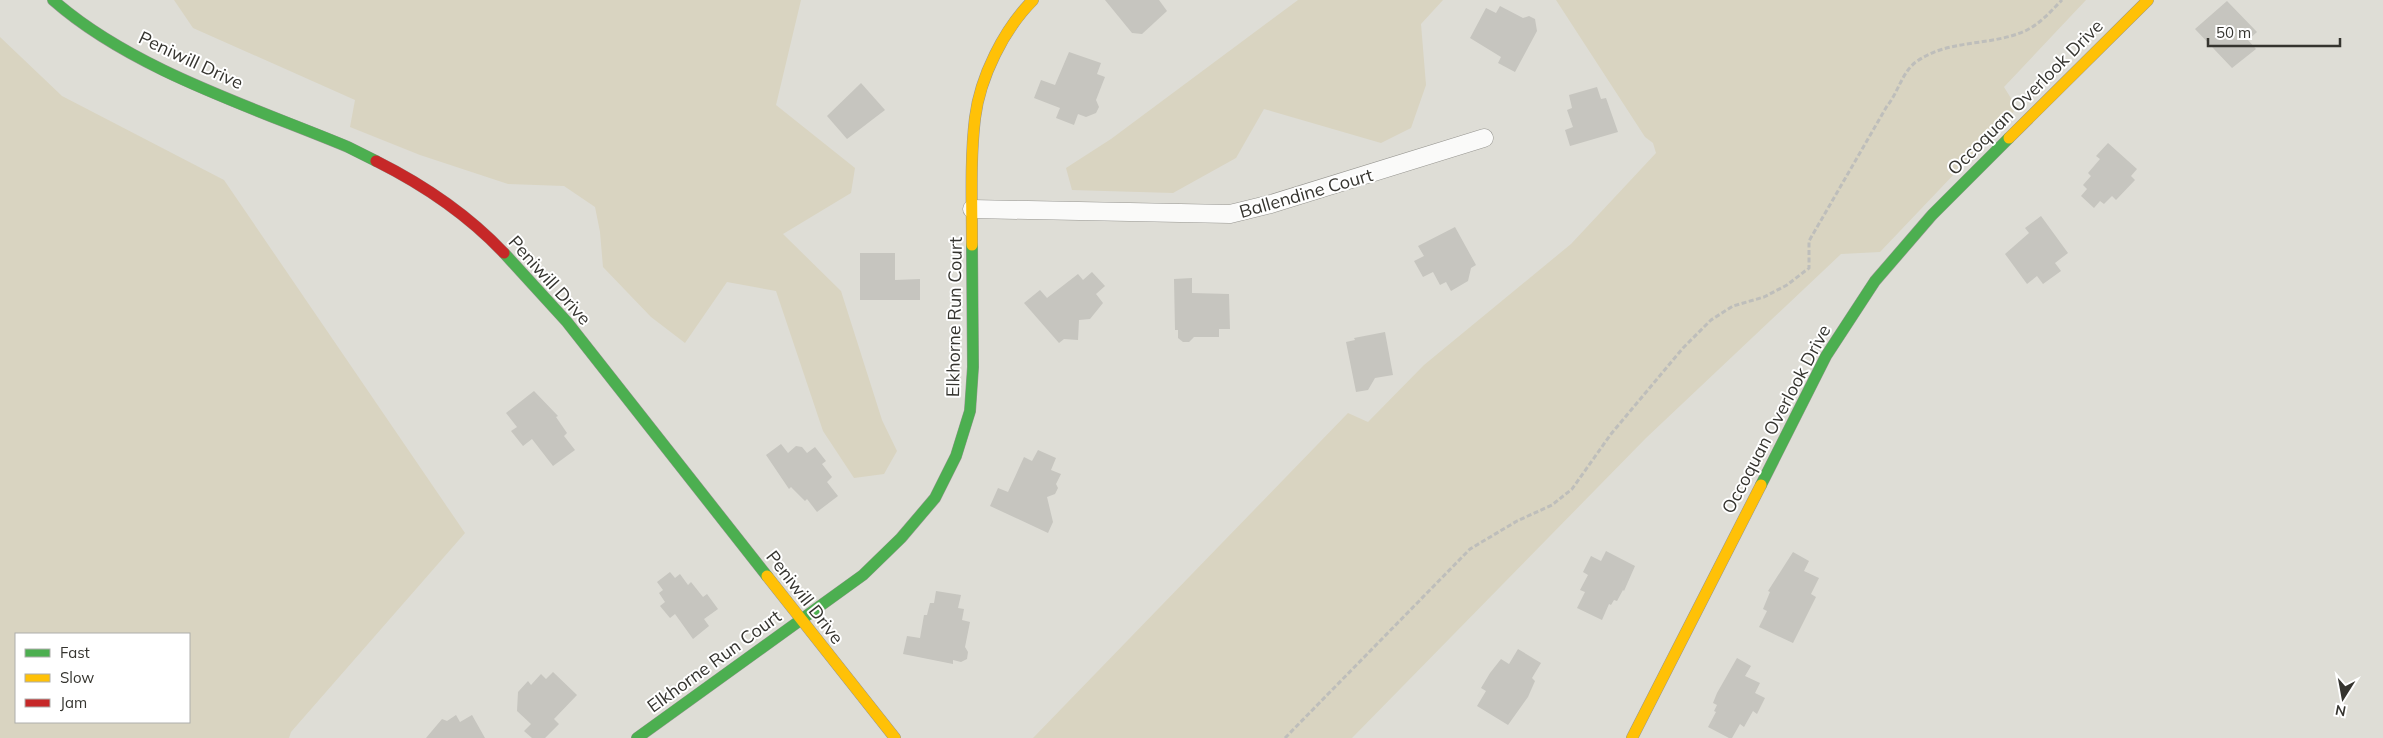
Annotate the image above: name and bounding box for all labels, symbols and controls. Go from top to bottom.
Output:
street label: Occoquan Overlook Drive [1942,14,2108,180]
scale bar [2208,15,2340,47]
text: 50 m [2216,23,2251,42]
street label: Peniwill Drive [135,26,247,94]
street label: Ballendine Court [1237,163,1375,223]
street label: Peniwill Drive [504,230,596,330]
street label: Elkhorne Run Court [941,237,967,397]
street label: Occoquan Overlook Drive [1716,321,1836,517]
street label: Peniwill Drive [761,546,849,648]
street label: Elkhorne Run Court [642,605,786,717]
legend [15,633,190,723]
text: Fast [60,643,90,662]
text: Slow [60,668,94,687]
north arrow [2318,673,2368,723]
text: Jam [60,693,87,712]
text: N [2334,701,2347,721]

